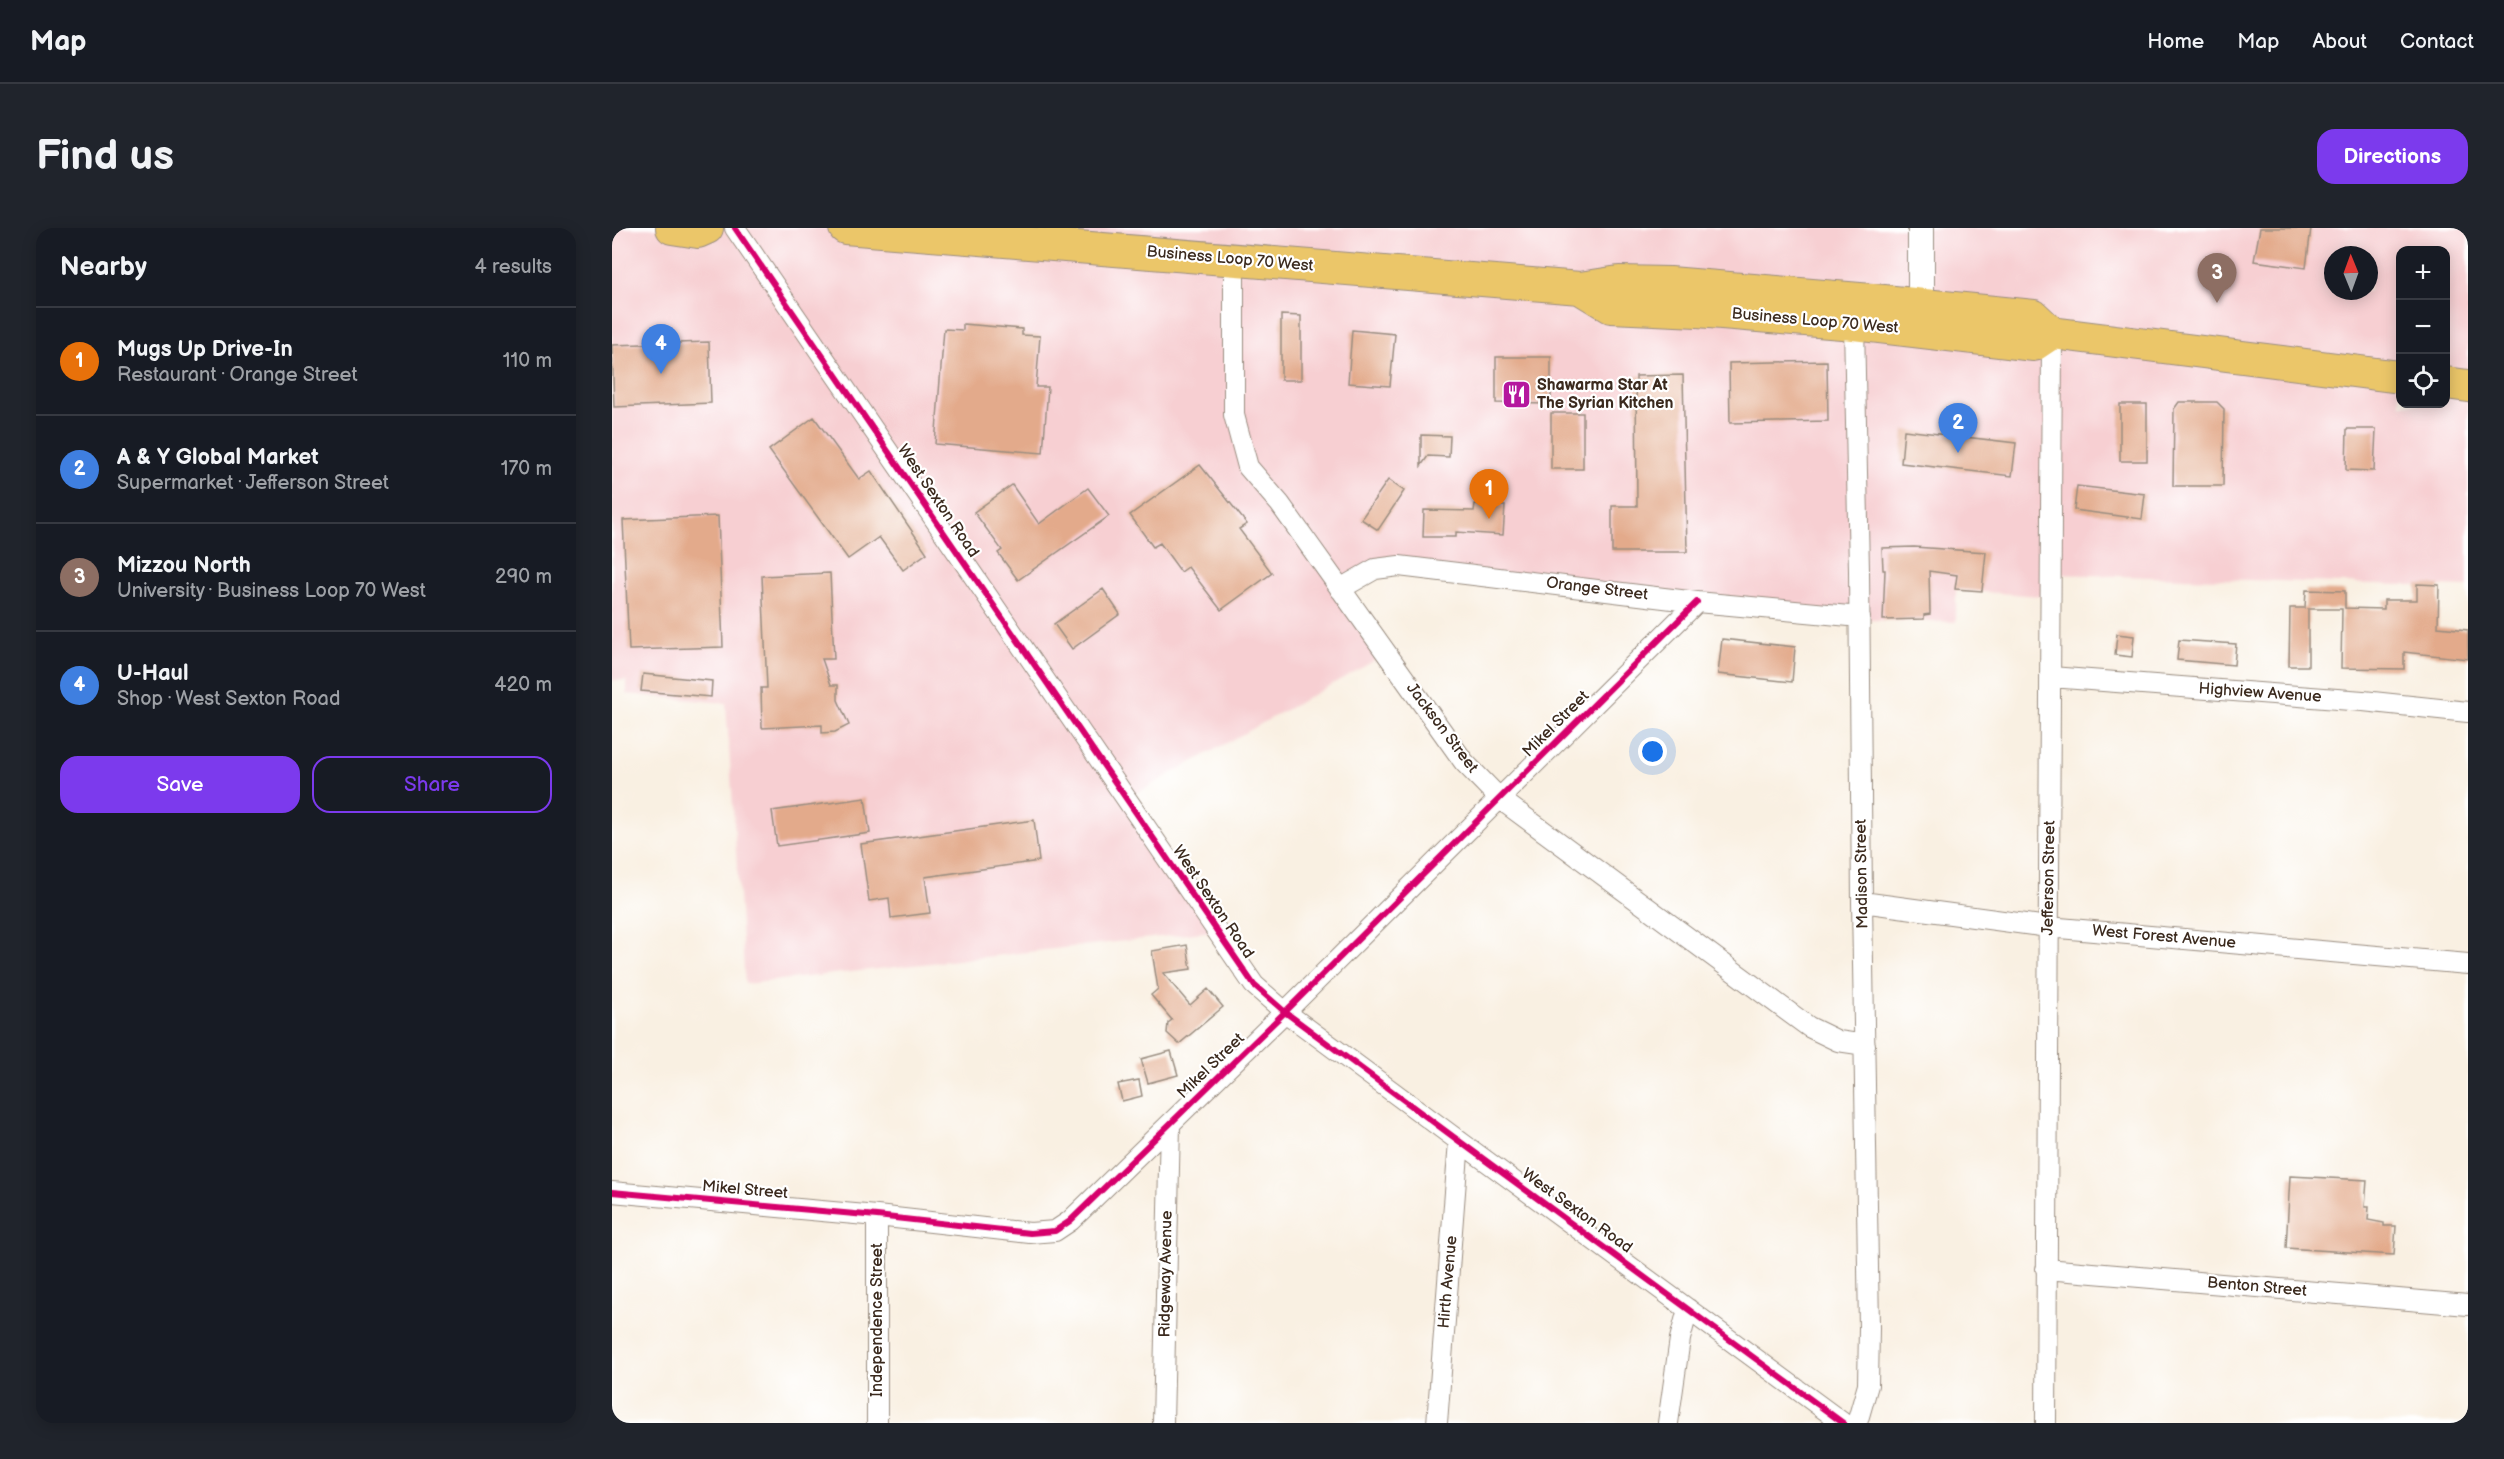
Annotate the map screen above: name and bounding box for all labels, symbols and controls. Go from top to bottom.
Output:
text: Map [30,25,86,58]
text: Home [2147,29,2204,54]
text: Map [2237,29,2279,54]
text: About [2312,29,2367,54]
text: Contact [2400,29,2474,54]
button: Directions [2317,129,2468,184]
text: Find us [36,131,174,182]
street label: Business Loop 70 West [1146,242,1314,276]
north arrow [2324,246,2378,300]
map controls [2396,246,2450,408]
button: + [2396,246,2450,300]
text: Nearby [60,252,147,283]
pin: 3 [2198,254,2236,303]
text: 4 results [474,255,552,279]
button: − [2396,300,2450,354]
street label: Business Loop 70 West [1731,304,1899,338]
pin: 4 [641,324,680,374]
text: Mugs Up Drive-In [117,336,293,363]
text: 1 [75,349,84,373]
text: 110 m [503,349,552,373]
button: locate [2396,354,2450,408]
text: Restaurant · Orange Street [117,363,358,387]
place label: Shawarma Star At The Syrian Kitchen [1537,376,1673,413]
restaurant icon: Shawarma Star At The Syrian Kitchen [1500,378,1532,410]
pin: 2 [1938,404,1978,453]
street label: West Sexton Road [893,441,983,561]
text: A & Y Global Market [117,444,319,471]
text: 2 [74,457,85,481]
text: 170 m [501,457,552,481]
pin: 1 [1470,470,1508,519]
text: Supermarket · Jefferson Street [117,471,389,495]
text: Mizzou North [117,552,251,579]
text: 3 [74,565,85,589]
text: 290 m [495,565,552,589]
street label: Orange Street [1545,573,1649,605]
text: University · Business Loop 70 West [117,579,426,603]
text: U-Haul [117,660,188,687]
text: 4 [74,673,85,697]
text: 420 m [494,673,552,697]
street label: Jackson Street [1402,679,1482,777]
street label: Highview Avenue [2198,679,2323,707]
text: Shop · West Sexton Road [117,687,340,711]
street label: Mikel Street [1519,687,1593,761]
your location [1638,737,1667,766]
button: Save [60,756,300,813]
button: Share [312,756,552,813]
street label: Madison Street [1852,819,1872,929]
street label: Jefferson Street [2038,820,2060,936]
street label: West Sexton Road [1168,842,1258,962]
street label: West Forest Avenue [2091,921,2237,953]
street label: Mikel Street [1173,1029,1249,1103]
street label: West Sexton Road [1518,1165,1636,1257]
street label: Mikel Street [701,1177,789,1203]
street label: Ridgeway Avenue [1155,1210,1177,1338]
street label: Hirth Avenue [1434,1234,1462,1329]
street label: Independence Street [868,1243,887,1397]
street label: Benton Street [2206,1273,2308,1301]

